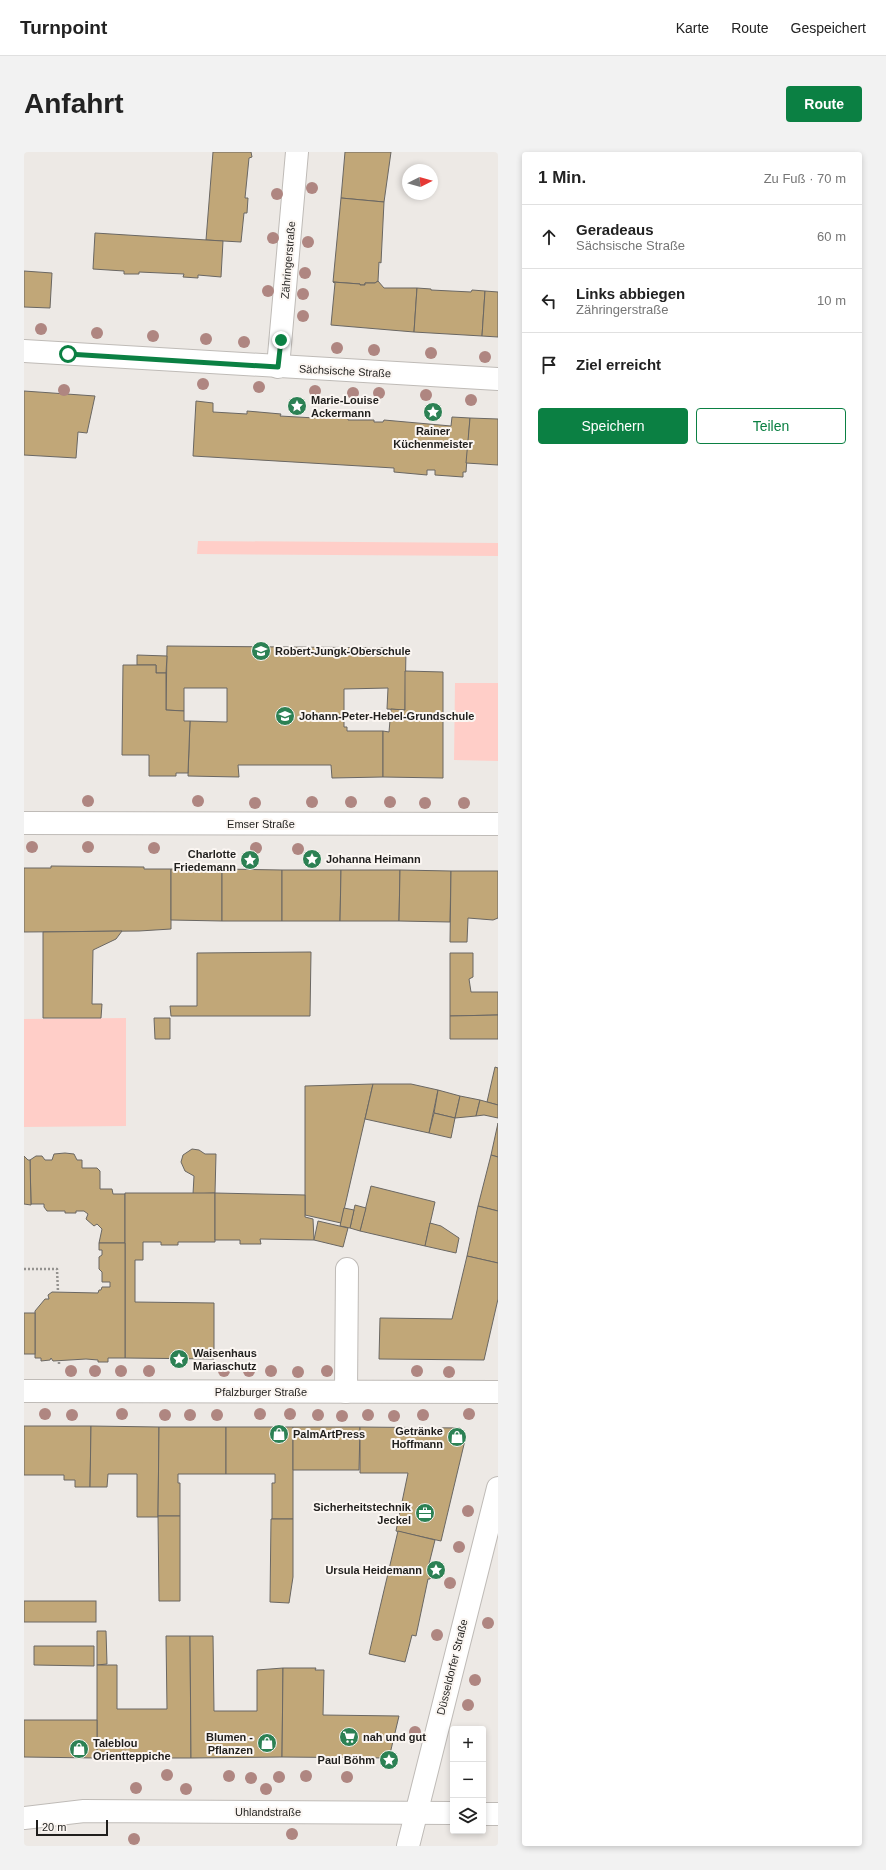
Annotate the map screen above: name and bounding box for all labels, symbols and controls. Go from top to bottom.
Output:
text: Turnpoint [20,17,107,38]
text: Karte [676,20,709,36]
text: Route [731,20,769,36]
text: Gespeichert [791,20,866,36]
button: Route [786,86,862,122]
text: Anfahrt [24,88,124,119]
north arrow [402,164,438,200]
text: 1 Min. [538,168,586,187]
text: Zu Fuß · 70 m [764,171,846,186]
street label: Zähringerstraße [279,220,297,300]
text: Geradeaus [576,221,654,238]
icon: ahead [538,226,560,248]
text: 60 m [817,229,846,244]
text: Sächsische Straße [576,238,685,253]
text: Links abbiegen [576,285,685,302]
icon: left [538,290,560,312]
text: 10 m [817,293,846,308]
text: Zähringerstraße [576,302,668,317]
route end [272,331,290,349]
route start [59,345,77,363]
icon: arrive [538,354,560,376]
text: Ziel erreicht [576,356,661,373]
street label: Sächsische Straße [299,363,391,379]
place label: Marie-Louise Ackermann [311,394,379,419]
place icon: Marie-Louise Ackermann [286,395,308,417]
place icon: Rainer Küchenmeister [422,401,444,423]
button: Speichern [538,408,688,444]
button: Teilen [696,408,846,444]
place label: Rainer Küchenmeister [393,425,473,450]
school or university icon: Robert-Jungk-Oberschule [250,640,272,662]
place label: Robert-Jungk-Oberschule [275,645,411,657]
school or university icon: Johann-Peter-Hebel-Grundschule [274,705,296,727]
place label: Johann-Peter-Hebel-Grundschule [299,710,474,722]
street label: Emser Straße [227,818,295,830]
place label: Charlotte Friedemann [174,848,236,873]
place icon: Johanna Heimann [301,848,323,870]
place icon: Charlotte Friedemann [239,849,261,871]
place label: Johanna Heimann [326,853,421,865]
place label: Waisenhaus Mariaschutz [193,1347,257,1372]
place icon: Waisenhaus Mariaschutz [168,1348,190,1370]
street label: Pfalzburger Straße [215,1386,307,1398]
shop icon: PalmArtPress [268,1423,290,1445]
place label: Getränke Hoffmann [392,1425,443,1450]
shop icon: Getränke Hoffmann [446,1426,468,1448]
place label: PalmArtPress [293,1428,365,1440]
place label: Sicherheitstechnik Jeckel [313,1501,412,1526]
office icon: Sicherheitstechnik Jeckel [414,1502,436,1524]
place icon: Ursula Heidemann [425,1559,447,1581]
place label: Ursula Heidemann [325,1564,422,1576]
street label: Düsseldorfer Straße [434,1618,470,1716]
supermarket icon: nah und gut [338,1726,360,1748]
map controls [450,1726,486,1834]
button: + [450,1726,486,1762]
place label: Blumen - Pflanzen [206,1731,253,1756]
place label: nah und gut [363,1731,426,1743]
shop icon: Blumen - Pflanzen [256,1732,278,1754]
place label: Taleblou Orientteppiche [93,1737,171,1762]
shop icon: Taleblou Orientteppiche [68,1738,90,1760]
place icon: Paul Böhm [378,1749,400,1771]
place label: Paul Böhm [318,1754,375,1766]
button: − [450,1762,486,1798]
button: layers [450,1798,486,1834]
street label: Uhlandstraße [235,1806,301,1818]
scale bar [36,1818,108,1837]
text: 20 m [42,1821,66,1833]

